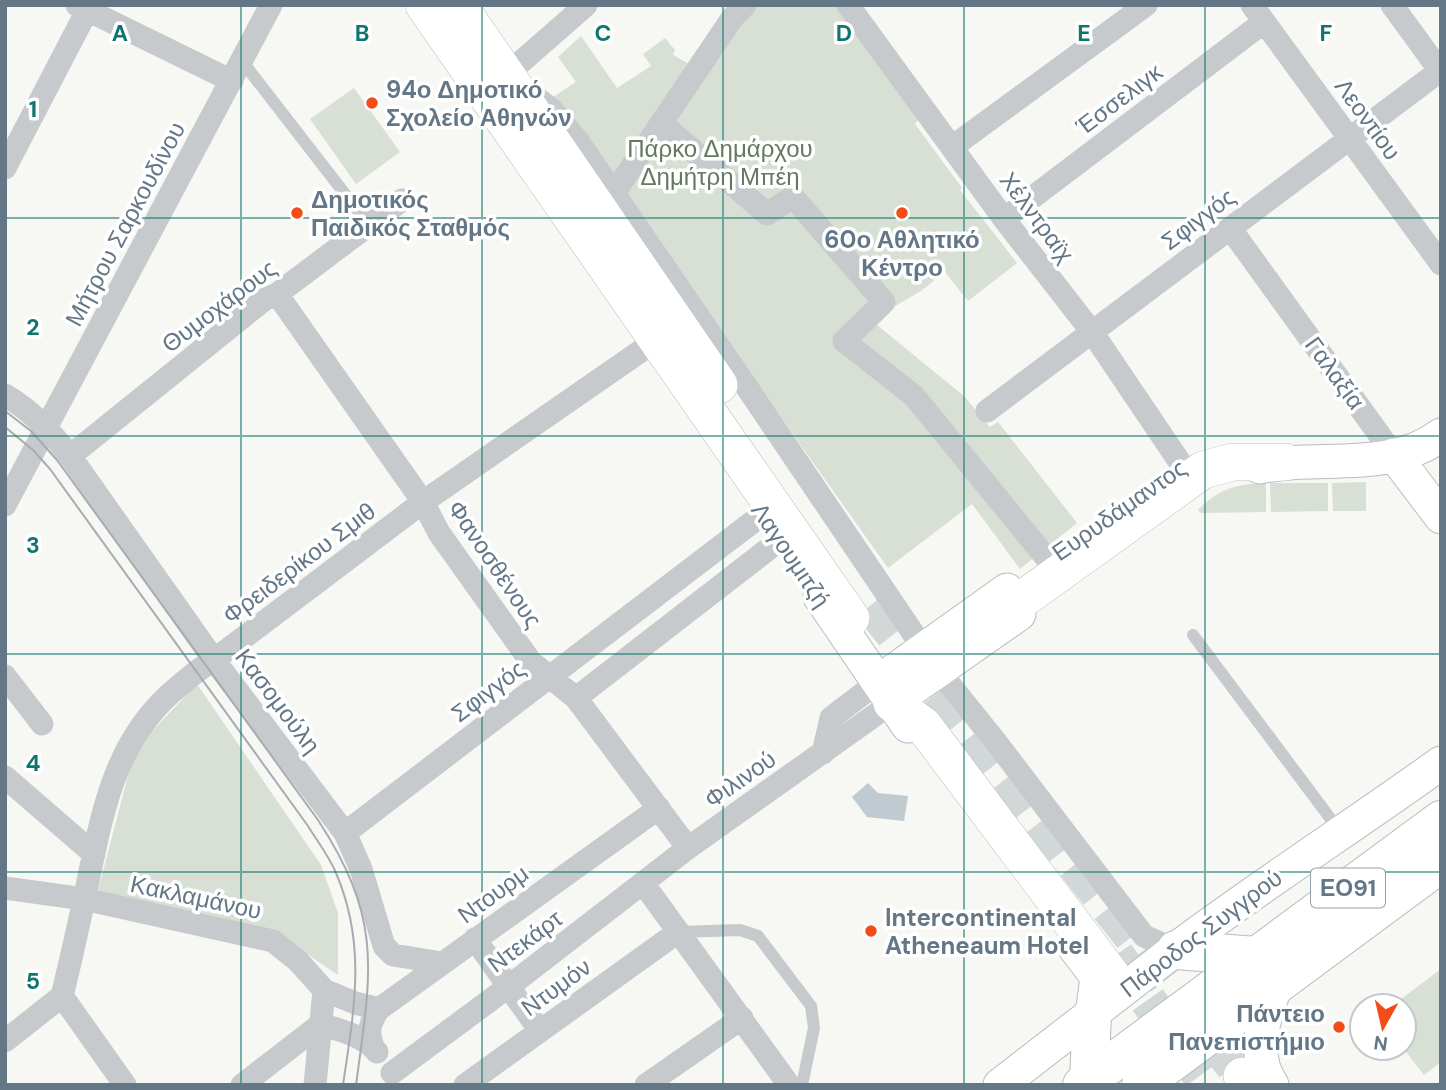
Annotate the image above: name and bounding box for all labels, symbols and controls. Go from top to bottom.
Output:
text: A [112,18,128,48]
text: B [355,18,369,48]
text: C [595,18,611,48]
text: D [836,18,852,48]
text: E [1077,18,1091,48]
text: F [1320,18,1333,48]
street label: Έσσελιγκ [1069,56,1169,142]
street label: Λεοντίου [1328,72,1408,166]
place label: 94ο Δημοτικό Σχολείο Αθηνών [386,74,572,133]
text: 1 [29,94,37,124]
marker: 94ο Δημοτικό Σχολείο Αθηνών [364,95,380,111]
street label: Μήτρου Σαρκουδίνου [58,116,192,332]
park label: Πάρκο Δημάρχου Δημήτρη Μπέη [627,133,813,192]
street label: Χέλντραϊχ [993,165,1081,269]
street label: Σφιγγός [1155,181,1241,257]
place label: Δημοτικός Παιδικός Σταθμός [311,184,510,243]
marker: Δημοτικός Παιδικός Σταθμός [289,205,305,221]
marker: 60ο Αθλητικό Κέντρο [894,205,910,221]
place label: 60ο Αθλητικό Κέντρο [824,224,980,283]
street label: Θυμοχάρους [155,253,283,359]
text: 2 [26,312,40,342]
street label: Γαλαξία [1298,330,1372,416]
street label: Ευρυδάμαντος [1046,452,1192,568]
street label: Φανοσθένους [441,494,549,634]
street label: Φρειδερίκου Σμιθ [216,495,382,631]
street label: Λαγουμιτζή [745,497,837,613]
text: 3 [26,530,40,560]
street label: Κασομούλη [228,642,328,760]
street label: Σφιγγός [445,653,531,729]
street label: Φιλινού [698,743,782,815]
text: 4 [26,748,41,778]
street label: Ντουρμ [451,858,535,930]
street label: Πάροδος Συγγρού [1114,862,1288,1004]
street label: Κακλαμάνου [128,868,264,926]
road number: ΕΟ91 [1311,868,1385,908]
street label: Ντεκάρτ [481,902,569,979]
place label: Intercontinental Atheneaum Hotel [885,902,1089,961]
marker: Intercontinental Atheneaum Hotel [863,923,879,939]
street label: Ντυμόν [515,951,597,1023]
text: 5 [26,966,40,996]
north arrow [1348,992,1418,1062]
place label: Πάντειο Πανεπιστήμιο [1168,998,1325,1057]
marker: Πάντειο Πανεπιστήμιο [1331,1019,1347,1035]
text: N [1372,1030,1389,1057]

